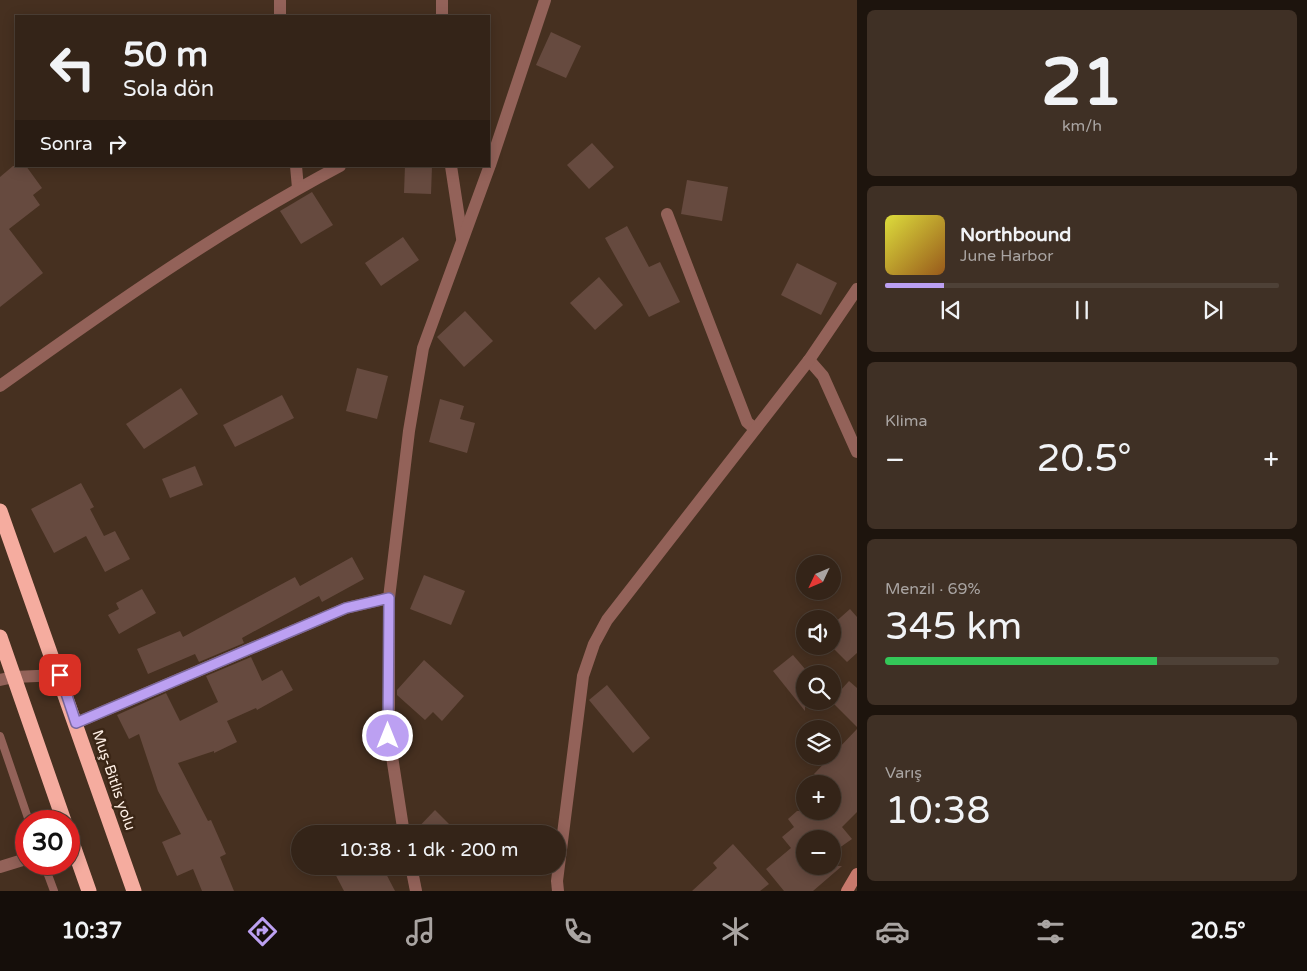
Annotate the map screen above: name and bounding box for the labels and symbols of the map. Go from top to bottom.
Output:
north arrow [796,555,841,600]
pin [39,654,81,696]
position arrow [361,709,413,761]
street label: Muş-Bitlis yolu [88,727,140,833]
speed limit sign: 30 [15,810,80,875]

